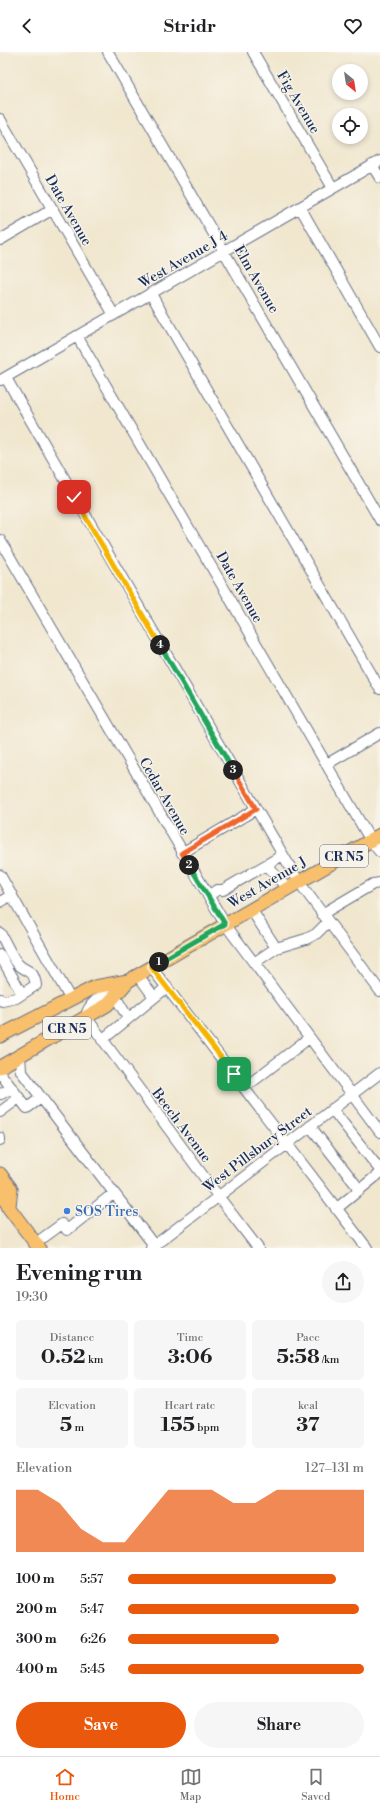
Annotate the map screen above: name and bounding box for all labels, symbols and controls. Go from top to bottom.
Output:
icon: back [16,15,38,37]
text: Stridr [164,15,216,38]
icon: heart [342,15,364,37]
north arrow [332,64,368,100]
map controls [332,64,368,144]
street label: Fig Avenue [272,68,324,137]
button: locate [332,108,368,144]
street label: Date Avenue [41,172,96,249]
street label: West Avenue J 4 [135,227,231,293]
street label: Elm Avenue [230,242,283,317]
pin [57,480,91,514]
icon: check [63,486,85,508]
street label: Date Avenue [212,549,267,626]
pin: 4 [150,635,170,655]
text: 4 [156,638,164,652]
street label: Cedar Avenue [135,754,194,839]
pin: 3 [223,760,243,780]
text: 3 [230,763,236,777]
road number: CR N5 [320,845,368,867]
street label: West Avenue J [224,853,310,913]
pin: 2 [179,855,199,875]
text: 2 [186,858,192,872]
pin: 1 [149,952,169,972]
text: 1 [156,955,162,969]
road number: CR N5 [43,1017,91,1039]
pin [217,1057,251,1091]
icon: arrive [223,1063,245,1085]
street label: Beech Avenue [147,1084,215,1166]
street label: West Pillsbury Street [199,1103,316,1197]
place label: SOS Tires [75,1203,138,1221]
marker: SOS Tires [62,1206,72,1216]
text: Evening run [16,1260,142,1287]
button: share [322,1261,364,1303]
text: 19:30 [16,1289,48,1305]
text: Distance [50,1331,94,1345]
text: Time [177,1331,203,1345]
text: Pace [296,1331,320,1345]
text: 0.52 [41,1345,86,1370]
text: 3:06 [168,1345,212,1370]
text: 5:58 [277,1345,320,1370]
text: km [86,1353,103,1367]
text: /km [320,1353,339,1367]
text: Elevation [48,1399,96,1413]
text: Heart rate [165,1399,215,1413]
text: kcal [298,1399,318,1413]
text: 5 [60,1413,72,1438]
text: 155 [161,1413,195,1438]
text: 37 [296,1413,320,1438]
text: m [72,1421,84,1435]
text: bpm [195,1421,219,1435]
text: Elevation [16,1460,72,1476]
text: 127–131 m [305,1460,364,1476]
text: 100 m [16,1571,55,1587]
text: 5:57 [80,1571,103,1587]
text: 200 m [16,1601,57,1617]
text: 5:47 [80,1601,104,1617]
text: 300 m [16,1631,57,1647]
text: 6:26 [80,1631,106,1647]
text: 400 m [16,1661,58,1677]
text: 5:45 [80,1661,105,1677]
button: Save [16,1702,186,1748]
button: Share [194,1702,364,1748]
tab: Home [50,1766,80,1804]
tab: Map [180,1766,202,1804]
tab: Saved [301,1766,330,1804]

